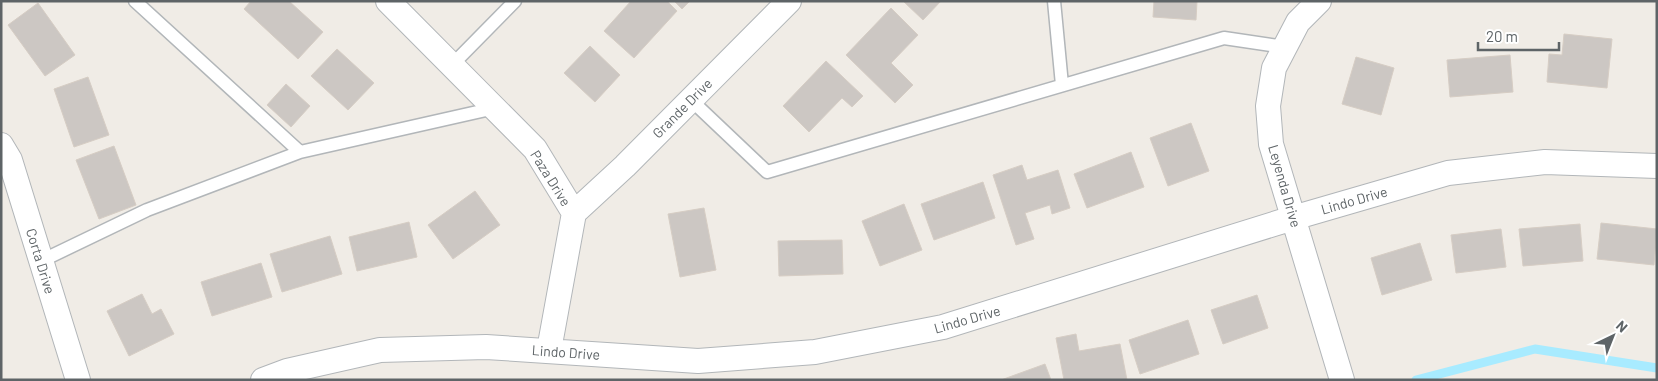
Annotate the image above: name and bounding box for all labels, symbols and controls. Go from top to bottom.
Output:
scale bar [1478,20,1559,52]
text: 20 m [1486,27,1518,45]
street label: Grande Drive [649,75,715,141]
street label: Leyenda Drive [1265,143,1305,229]
street label: Paza Drive [527,147,575,209]
street label: Lindo Drive [1319,182,1389,218]
street label: Corta Drive [23,226,59,296]
street label: Lindo Drive [932,301,1002,337]
north arrow [1588,311,1638,361]
text: N [1613,317,1631,336]
street label: Lindo Drive [531,341,601,363]

